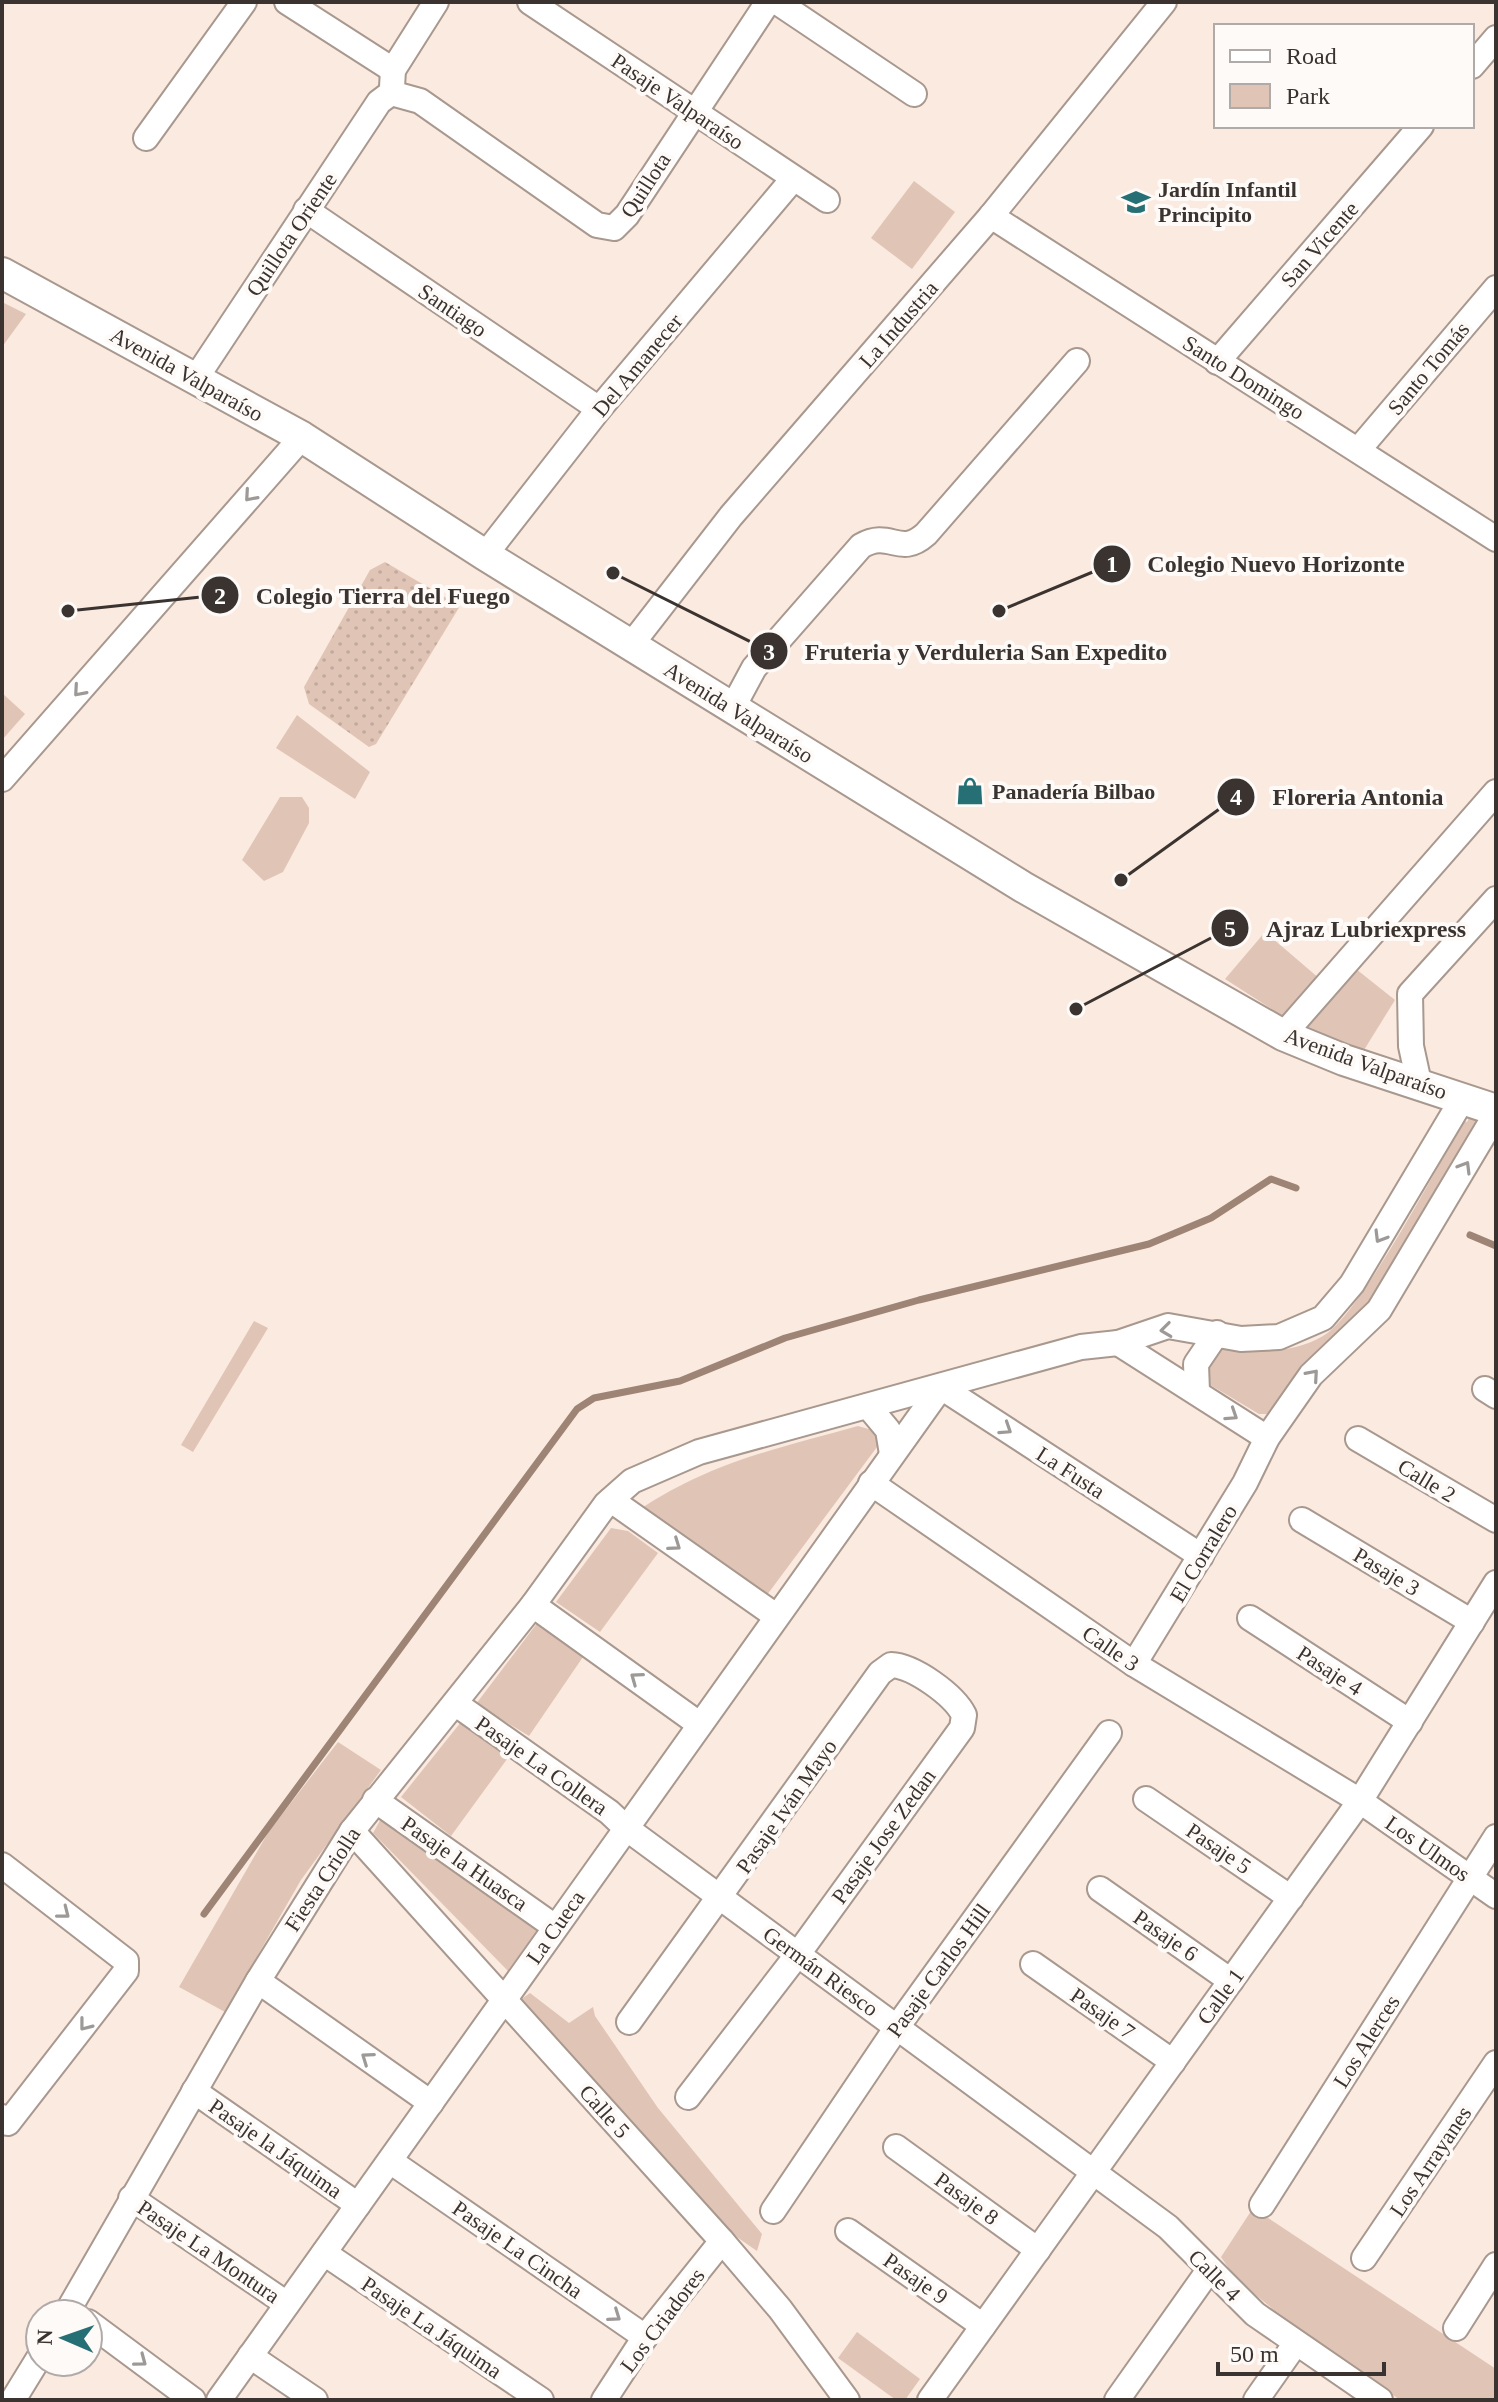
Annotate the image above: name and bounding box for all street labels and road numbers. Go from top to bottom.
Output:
street label: Pasaje Valparaíso [607,48,749,155]
street label: Quillota [615,148,676,222]
street label: Quillota Oriente [241,168,342,301]
street label: San Vicente [1275,196,1363,292]
street label: La Industria [854,276,943,373]
street label: Santiago [414,279,492,342]
street label: Del Amanecer [587,308,688,422]
street label: Santo Tomás [1382,317,1474,420]
street label: Avenida Valparaíso [106,322,268,427]
street label: Santo Domingo [1178,330,1309,425]
street label: Avenida Valparaíso [660,657,818,768]
street label: Avenida Valparaíso [1281,1023,1450,1104]
street label: La Fusta [1032,1441,1110,1504]
street label: Calle 2 [1393,1454,1460,1507]
street label: El Corralero [1165,1500,1242,1607]
street label: Pasaje 3 [1349,1542,1424,1601]
street label: Calle 3 [1078,1620,1144,1676]
street label: Pasaje 4 [1292,1640,1367,1701]
street label: Pasaje La Collera [471,1711,613,1820]
street label: Pasaje Iván Mayo [731,1735,842,1878]
street label: Pasaje Jose Zedan [826,1764,941,1908]
street label: Los Ulmos [1381,1810,1475,1887]
street label: Pasaje la Huasca [397,1811,533,1916]
street label: Pasaje 5 [1182,1818,1256,1879]
street label: Fiesta Criolla [279,1822,365,1936]
street label: La Cueca [521,1886,590,1969]
street label: Pasaje Carlos Hill [882,1899,995,2042]
street label: Pasaje 6 [1129,1904,1203,1966]
street label: Germán Riesco [758,1921,883,2022]
street label: Calle 1 [1192,1963,1249,2029]
street label: Pasaje 7 [1066,1982,1140,2044]
street label: Los Alerces [1328,1990,1405,2092]
street label: Calle 5 [574,2080,635,2143]
street label: Pasaje la Jáquima [204,2093,347,2204]
street label: Los Arrayanes [1384,2101,1476,2221]
street label: Pasaje 8 [930,2167,1003,2230]
street label: Pasaje La Montura [133,2195,285,2308]
street label: Pasaje La Cincha [448,2195,588,2304]
street label: Calle 4 [1184,2244,1246,2306]
street label: Pasaje 9 [879,2247,953,2309]
street label: Los Criadores [615,2263,710,2377]
street label: Pasaje La Jáquima [357,2271,507,2384]

